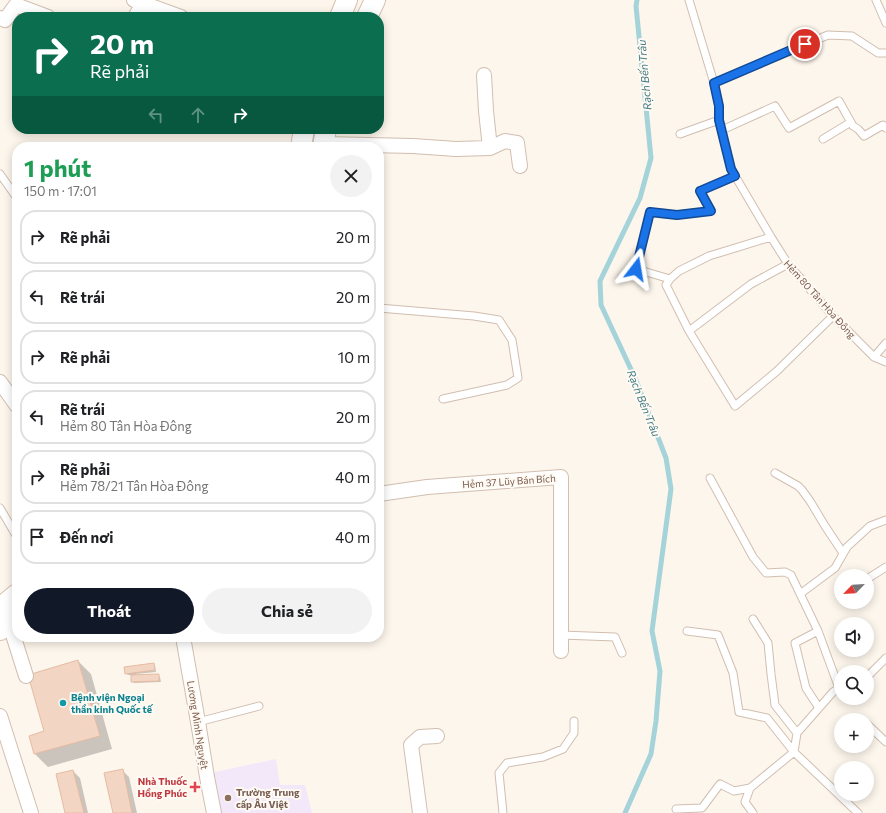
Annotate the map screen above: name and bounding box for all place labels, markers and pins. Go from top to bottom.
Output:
pin [788,27,822,61]
place label: Bệnh viện Ngoại thần kinh Quốc tế [71,691,154,715]
marker: Bệnh viện Ngoại thần kinh Quốc tế [58,698,68,708]
place label: Nhà Thuốc Hồng Phúc [138,775,187,799]
marker: Nhà Thuốc Hồng Phúc [190,782,200,792]
place label: Trường Trung cấp Âu Việt [236,786,300,810]
marker: Trường Trung cấp Âu Việt [223,793,233,803]

